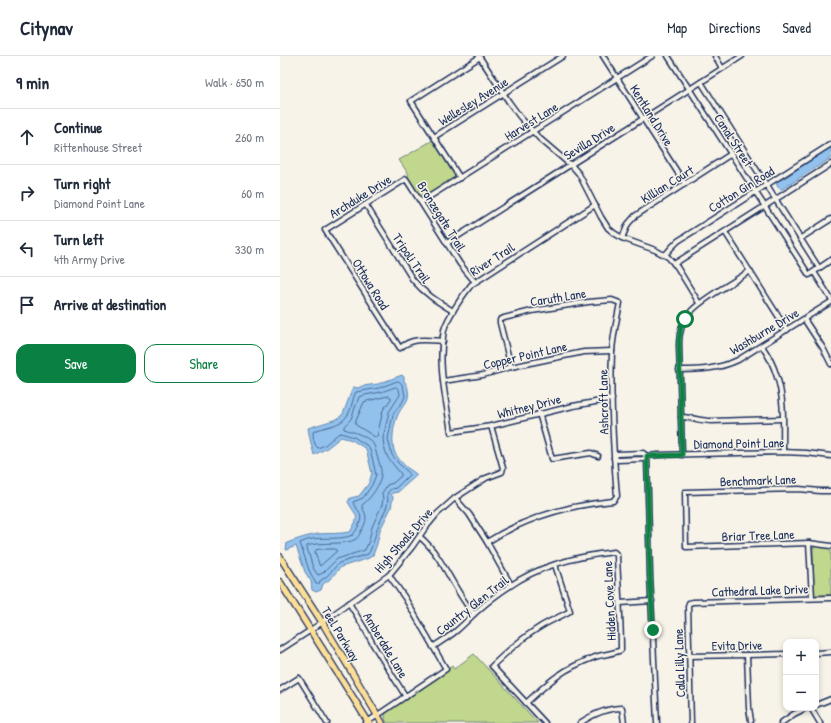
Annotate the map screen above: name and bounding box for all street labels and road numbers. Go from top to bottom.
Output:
street label: Wellesley Avenue [435,72,511,130]
street label: Kentland Drive [626,81,678,149]
street label: Harvest Lane [501,97,561,145]
street label: Canal Street [710,110,758,170]
street label: Sevilla Drive [560,118,618,164]
street label: Killian Court [637,160,697,207]
street label: Cotton Gin Road [705,162,777,216]
street label: Archduke Drive [325,170,395,222]
street label: Bronzegate Trail [413,178,471,255]
street label: Tripoli Trail [389,229,436,287]
street label: River Trail [466,238,518,280]
street label: Ottowa Road [348,255,394,313]
street label: Caruth Lane [529,284,587,310]
street label: Washburne Drive [726,303,802,359]
street label: Copper Point Lane [481,337,569,373]
street label: Ashcroft Lane [593,369,613,435]
street label: Whitney Drive [495,389,563,423]
street label: Diamond Point Lane [693,433,785,453]
street label: Benchmark Lane [719,470,797,490]
street label: High Shoals Drive [370,504,436,576]
street label: Briar Tree Lane [721,525,795,545]
street label: Hidden Cove Lane [598,561,620,641]
street label: Country Glen Trail [432,571,513,639]
street label: Cathedral Lake Drive [711,579,809,601]
street label: Teel Parkway [318,603,365,665]
street label: Amberdale Lane [359,609,413,681]
street label: Calla Lilly Lane [669,628,689,698]
street label: Evita Drive [711,636,763,654]

